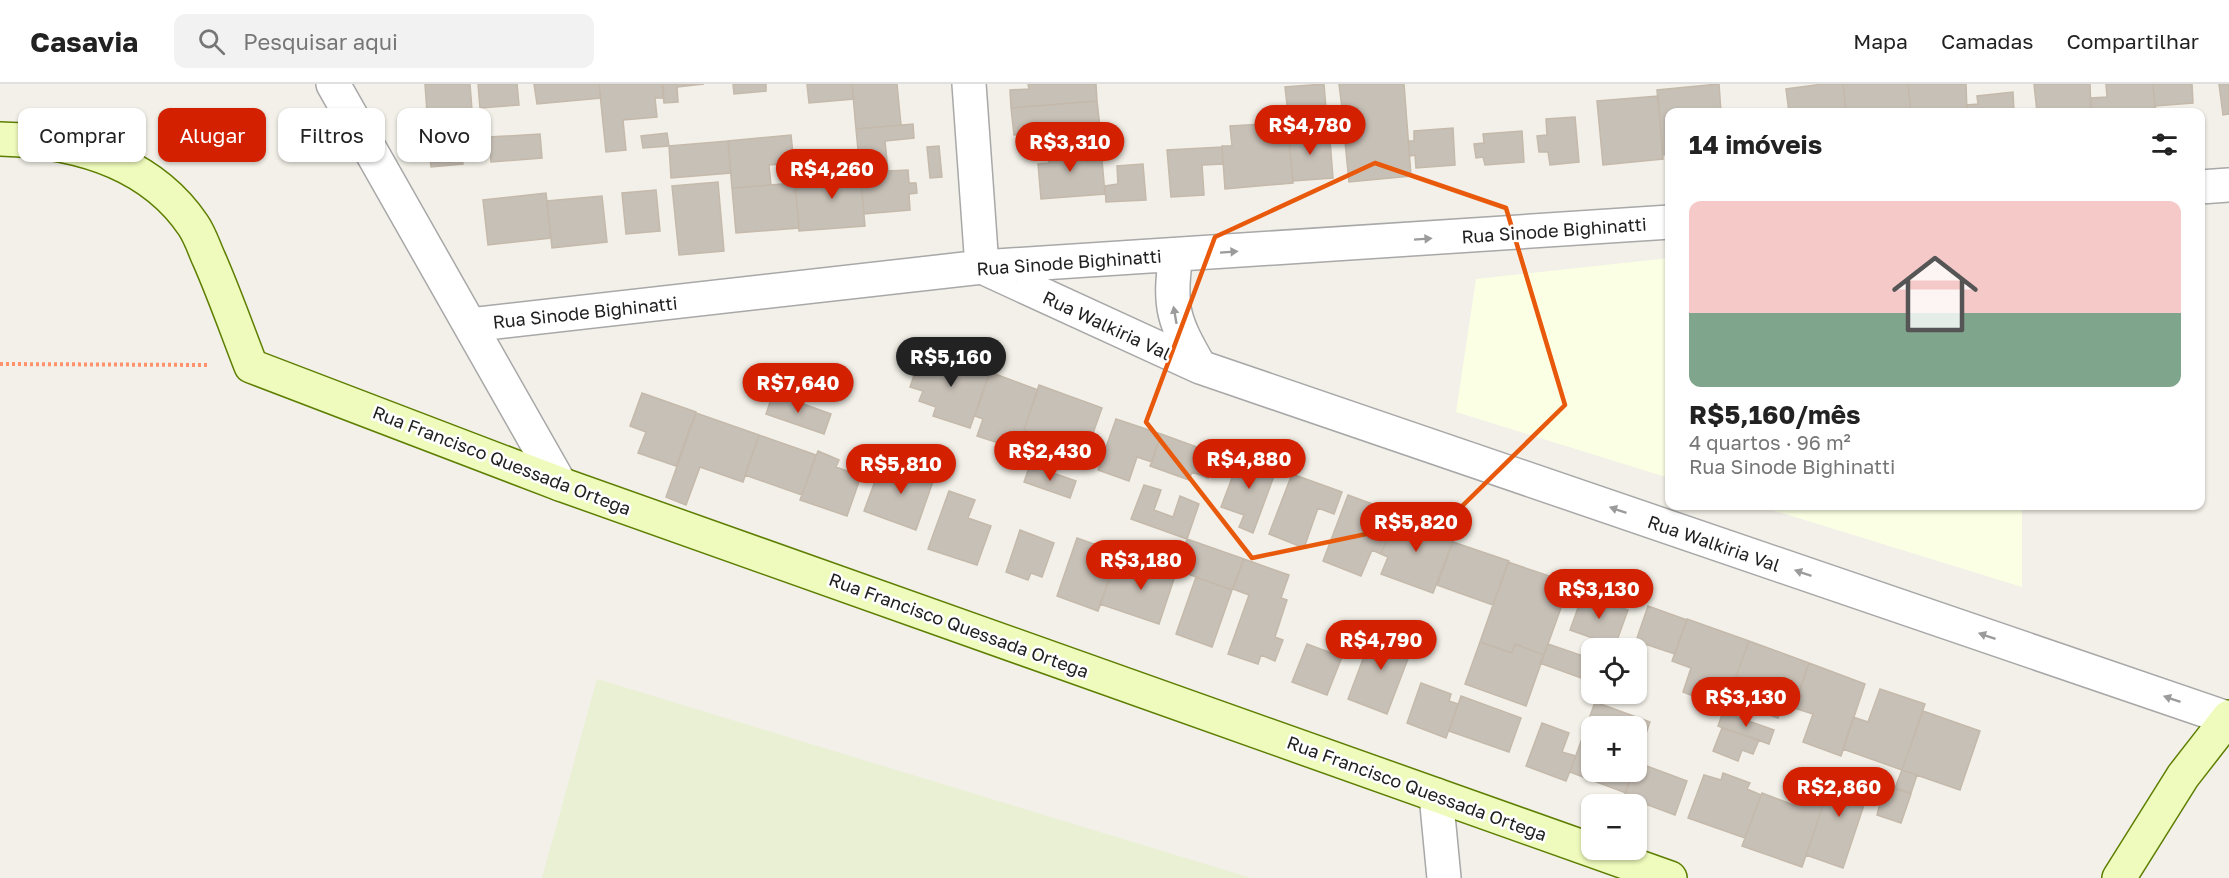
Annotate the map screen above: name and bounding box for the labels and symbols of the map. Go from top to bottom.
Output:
pin: R$4,780 [1255,105,1365,156]
pin: R$3,310 [1015,122,1125,173]
pin: R$4,260 [777,149,887,200]
street label: Rua Sinode Bighinatti [1461,213,1647,247]
one-way arrow [1414,234,1433,243]
street label: Rua Sinode Bighinatti [976,245,1162,279]
one-way arrow [1219,247,1238,256]
street label: Rua Walkiria Val [1040,286,1175,364]
street label: Rua Sinode Bighinatti [492,291,678,333]
one-way arrow [1171,305,1180,324]
pin: R$5,160 [896,337,1006,388]
pin: R$7,640 [743,363,853,414]
street label: Rua Francisco Quessada Ortega [370,401,634,519]
pin: R$2,430 [995,431,1105,482]
pin: R$4,880 [1194,439,1304,490]
pin: R$5,810 [846,444,956,495]
pin: R$5,820 [1361,502,1471,553]
one-way arrow [1609,505,1627,514]
street label: Rua Walkiria Val [1645,510,1783,576]
pin: R$3,180 [1086,540,1196,591]
street label: Rua Francisco Quessada Ortega [826,568,1092,682]
one-way arrow [1794,568,1812,577]
pin: R$3,130 [1544,569,1654,620]
pin: R$4,790 [1326,620,1436,671]
one-way arrow [1978,631,1996,640]
pin: R$3,130 [1691,677,1801,728]
one-way arrow [2163,694,2181,703]
street label: Rua Francisco Quessada Ortega [1284,731,1550,845]
pin: R$2,860 [1784,767,1894,818]

